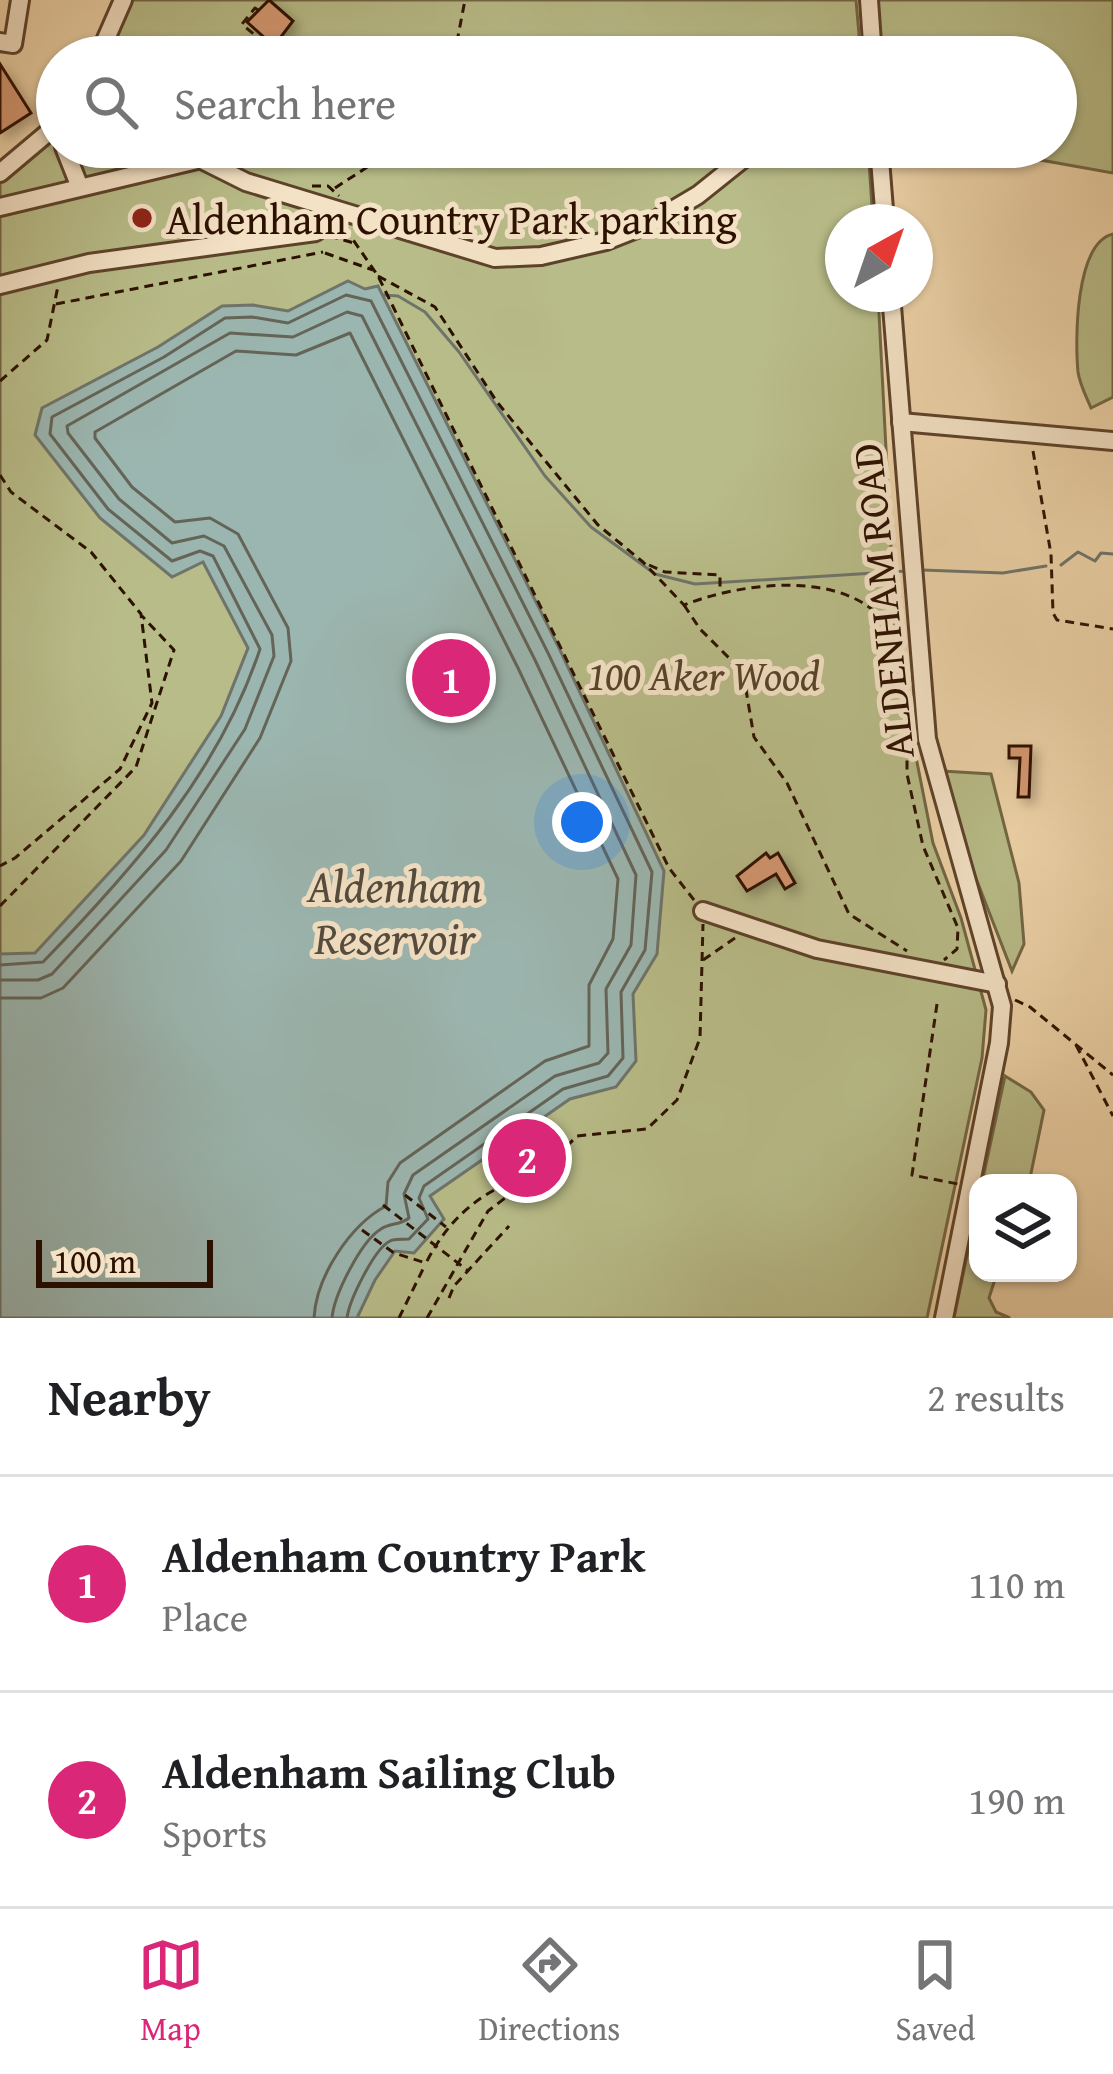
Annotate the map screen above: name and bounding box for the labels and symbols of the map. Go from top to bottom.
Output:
place label: Aldenham Country Park parking [166,188,737,249]
north arrow [825,204,933,312]
marker: Aldenham Country Park parking [129,205,155,231]
street label: ALDENHAM ROAD [835,440,929,762]
pin: 1 [412,633,490,723]
park label: 100 Aker Wood [588,644,820,705]
your location [552,792,612,852]
water label: Aldenham Reservoir [306,853,483,970]
pin: 2 [488,1113,566,1203]
scale bar [36,1234,213,1287]

